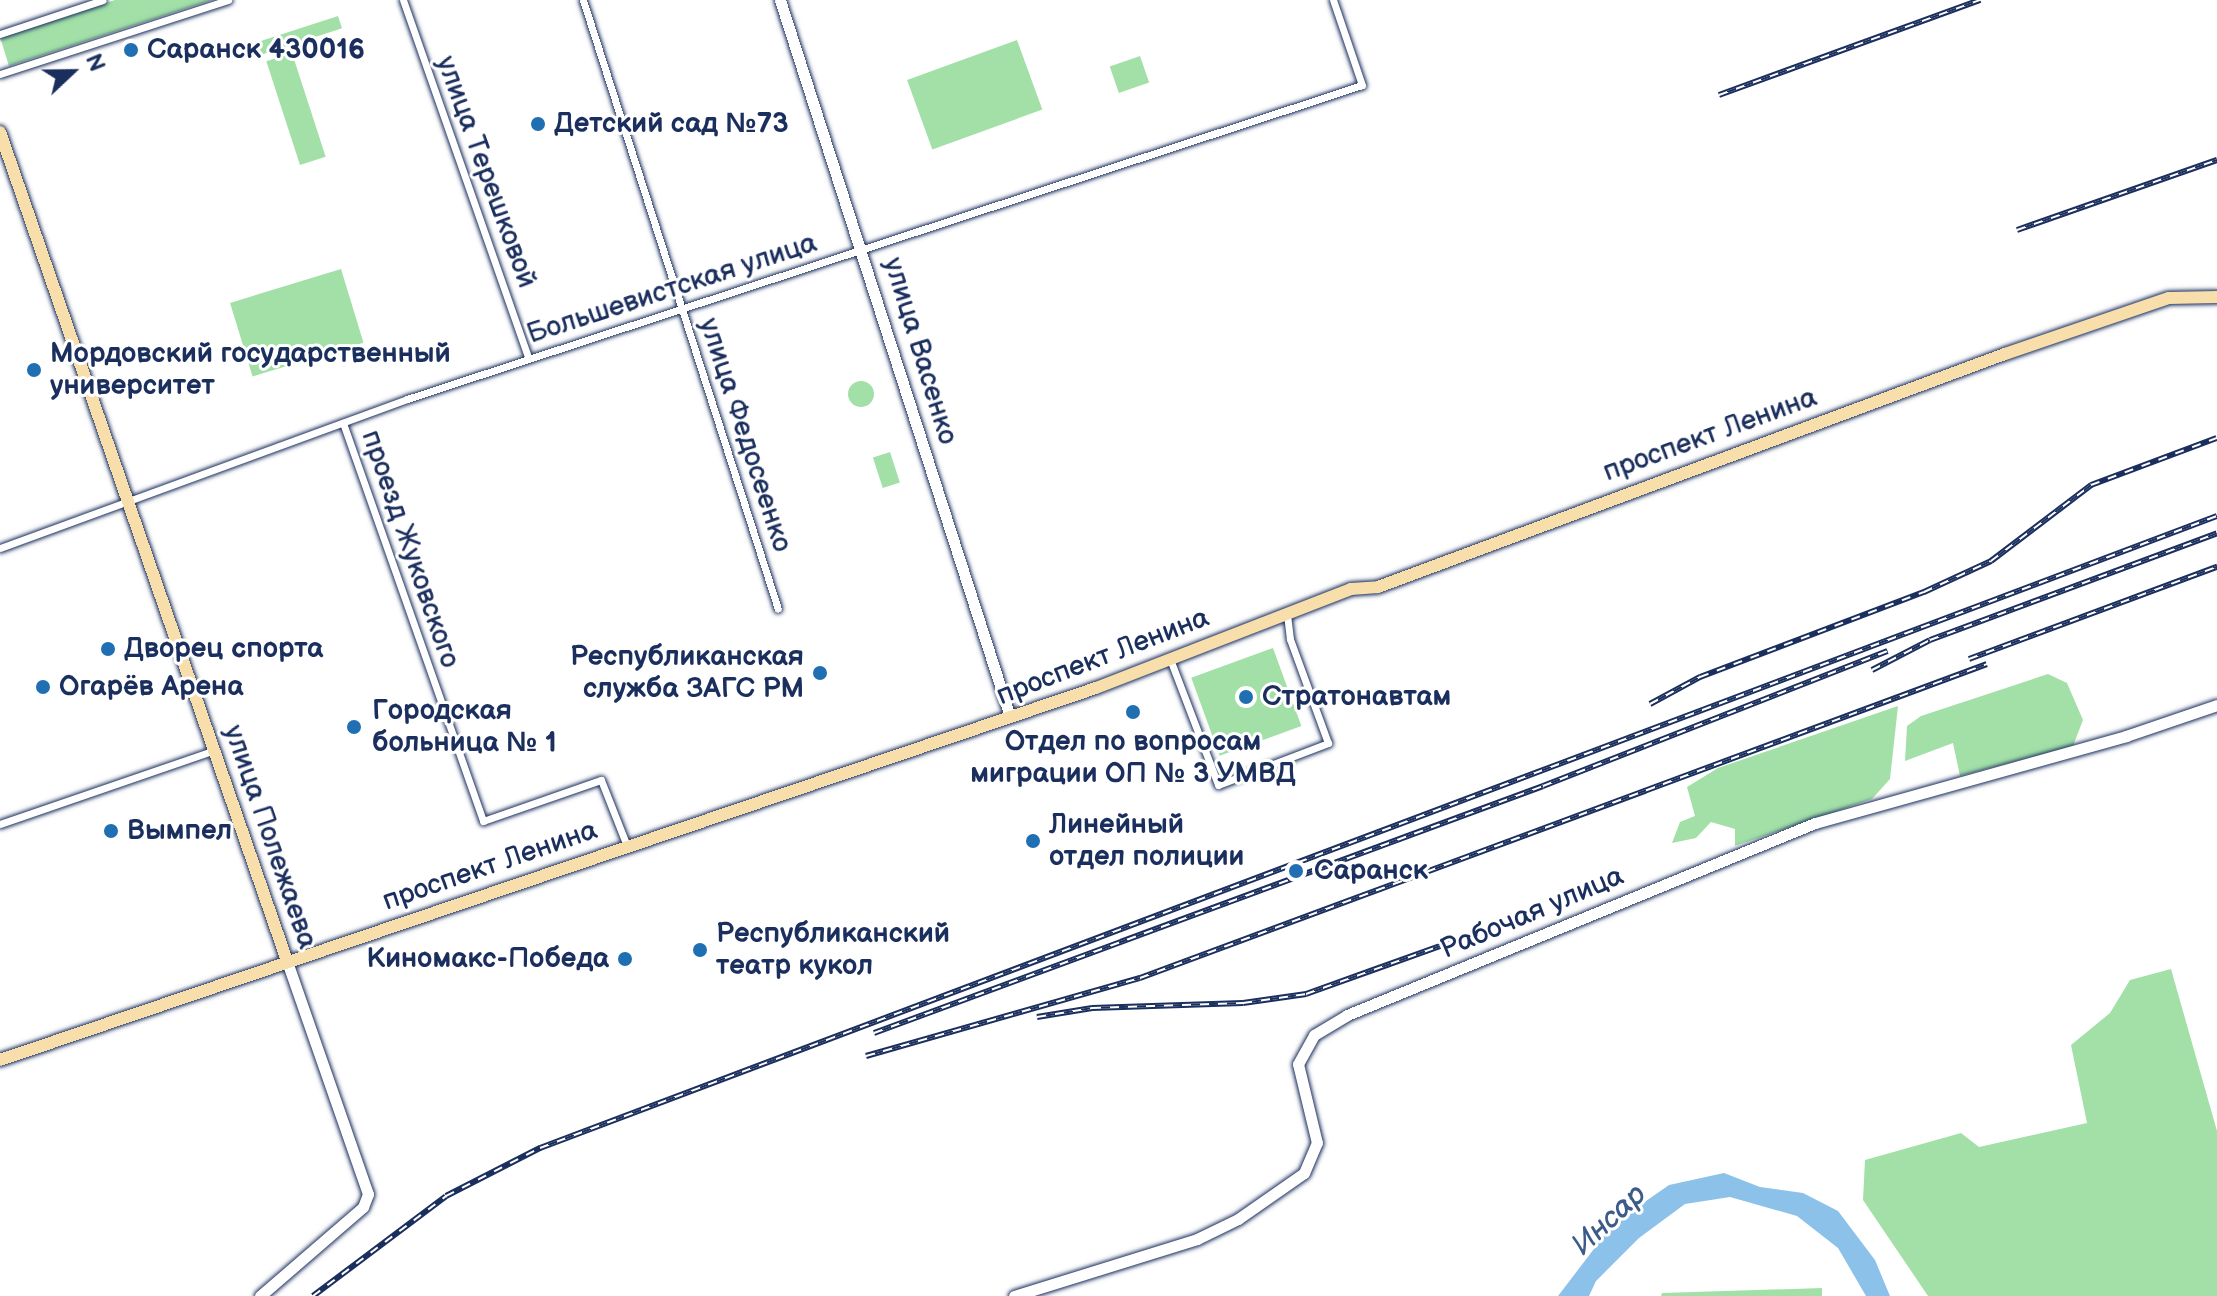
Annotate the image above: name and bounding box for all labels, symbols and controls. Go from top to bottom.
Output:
north arrow [32,32,112,112]
place label: Саранск 430016 [147,33,365,67]
marker: Саранск 430016 [122,41,140,59]
text: N [79,50,110,76]
street label: улица Терешковой [428,52,544,292]
place label: Детский сад №73 [554,107,789,141]
marker: Детский сад №73 [529,115,547,133]
street label: Большевистская улица [523,226,821,352]
street label: улица Васенко [876,254,964,448]
street label: улица Федосеенко [691,314,799,556]
place label: Мордовский государственный университет [50,337,451,403]
marker: Мордовский государственный университет [25,361,43,379]
street label: проспект Ленина [1599,381,1821,489]
street label: проезд Жуковского [354,426,466,672]
street label: проспект Ленина [992,601,1214,713]
place label: Дворец cпорта [124,632,323,666]
marker: Дворец cпорта [99,640,117,658]
place label: Республиканская служба ЗАГС РМ [570,640,804,706]
marker: Республиканская служба ЗАГС РМ [811,664,829,682]
place label: Огарёв Арена [59,670,243,704]
marker: Огарёв Арена [34,678,52,696]
place label: Стратонавтам [1262,680,1451,714]
marker: Стратонавтам [1237,688,1255,706]
place label: Городская больница № 1 [372,694,557,760]
marker: Отдел по вопросам миграции ОП № 3 УМВД [1124,703,1142,721]
marker: Городская больница № 1 [343,716,365,738]
street label: улица Полежаева [216,721,324,953]
place label: Отдел по вопросам миграции ОП № 3 УМВД [970,725,1296,791]
place label: Линейный отдел полиции [1049,808,1244,874]
place label: Вымпел [127,814,232,848]
street label: проспект Ленина [378,814,602,918]
marker: Вымпел [102,822,120,840]
marker: Линейный отдел полиции [1024,832,1042,850]
place label: Саранск [1314,854,1428,888]
street label: Рабочая улица [1435,859,1629,967]
marker: Саранск [1285,860,1307,882]
place label: Республиканский театр кукол [716,917,950,983]
marker: Республиканский театр кукол [691,941,709,959]
place label: Киномакс-Победа [366,942,609,976]
marker: Киномакс-Победа [616,950,634,968]
water label: Инсар [1564,1177,1654,1263]

